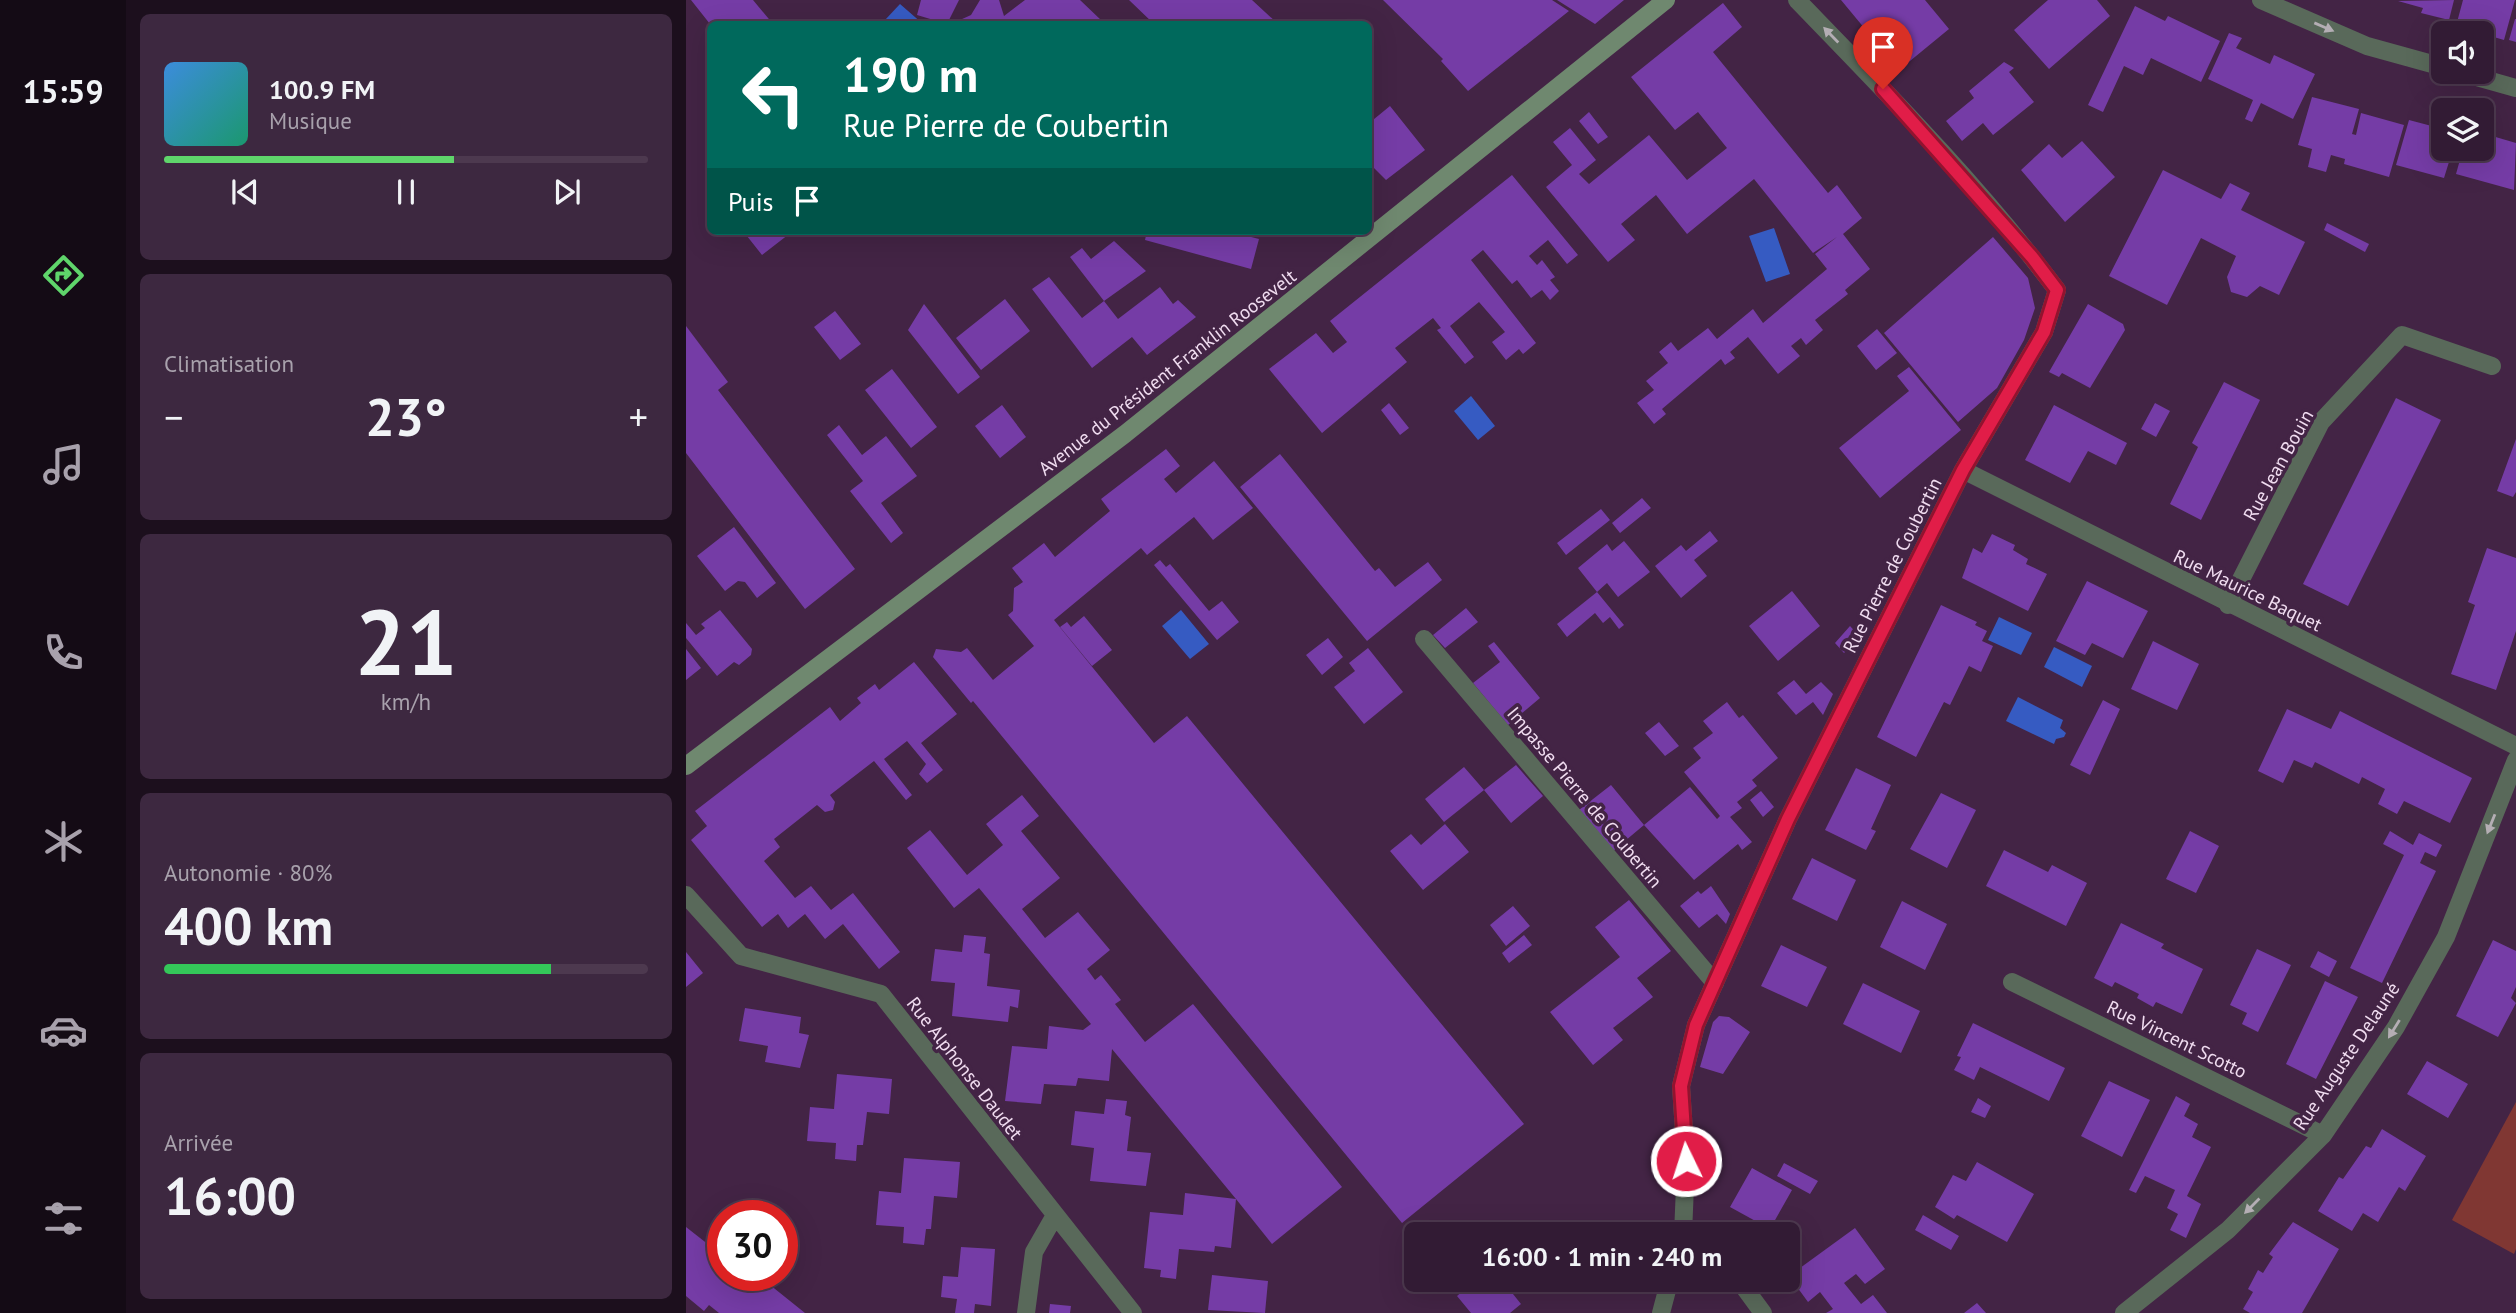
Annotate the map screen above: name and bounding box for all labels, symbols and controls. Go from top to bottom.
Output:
pin [1853,17,1913,89]
map controls [2431,21,2494,161]
button: sound [2431,21,2494,84]
one-way arrow [2313,22,2334,33]
one-way arrow [1823,27,1839,44]
icon: arrive [1864,28,1902,66]
text: 190 m [843,42,978,106]
icon: left [728,49,819,140]
text: 15:59 [22,70,104,112]
text: 100.9 FM [269,73,375,106]
button: layers [2431,98,2494,161]
text: Rue Pierre de Coubertin [843,104,1169,146]
text: Musique [269,106,352,135]
icon: previous [226,173,264,211]
icon: pause [387,173,425,211]
icon: next [548,173,586,211]
icon: arrive [788,182,826,220]
text: Puis [728,185,774,218]
icon: directions [39,251,88,300]
street label: Avenue du Président Franklin Roosevelt [1033,263,1301,480]
text: Climatisation [164,349,294,378]
text: 23° [365,383,447,450]
text: − [164,392,183,441]
text: + [629,392,648,441]
street label: Rue Jean Bouin [2238,405,2318,525]
icon: music [39,440,88,489]
street label: Rue Pierre de Coubertin [1837,473,1947,657]
street label: Rue Maurice Baquet [2170,544,2327,637]
text: 21 [354,582,458,700]
icon: phone [39,628,88,677]
text: km/h [381,687,431,716]
street label: Impasse Pierre de Coubertin [1502,702,1668,892]
one-way arrow [2485,813,2496,834]
icon: climate [39,817,88,866]
text: Autonomie · 80% [164,858,332,887]
text: 400 km [164,892,333,959]
street label: Rue Auguste Delauné [2288,977,2404,1135]
street label: Rue Alphonse Daudet [902,992,1029,1145]
street label: Rue Vincent Scotto [2103,995,2251,1083]
icon: car [39,1006,88,1055]
one-way arrow [2388,1019,2401,1039]
position arrow [1649,1124,1723,1198]
text: Arrivée [164,1128,233,1157]
text: 16:00 [164,1162,296,1229]
icon: filters [39,1194,88,1243]
one-way arrow [2244,1197,2261,1214]
speed limit sign: 30 [707,1200,798,1291]
text: 16:00 · 1 min · 240 m [1482,1240,1722,1273]

